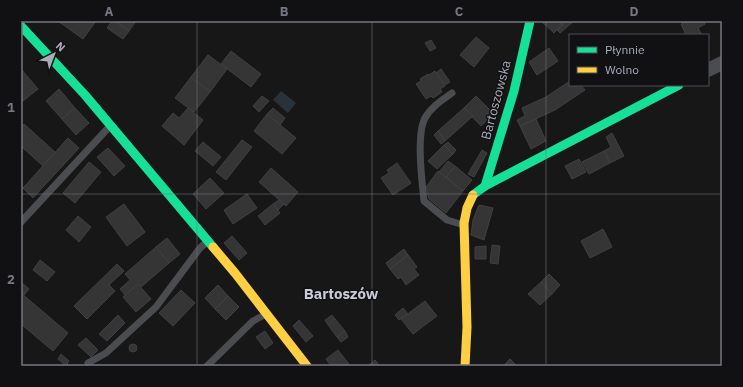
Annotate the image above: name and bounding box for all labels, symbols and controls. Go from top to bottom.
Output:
text: A [105,3,114,20]
text: B [280,3,289,20]
text: C [455,3,464,20]
text: D [629,3,639,20]
north arrow [34,34,74,74]
legend [569,34,709,86]
text: N [53,39,68,54]
text: Płynnie [605,42,645,57]
street label: Bartoszowska [477,58,515,142]
text: Wolno [605,62,639,77]
text: 1 [7,99,15,116]
text: 2 [7,271,15,288]
district label: Bartoszów [304,284,379,303]

